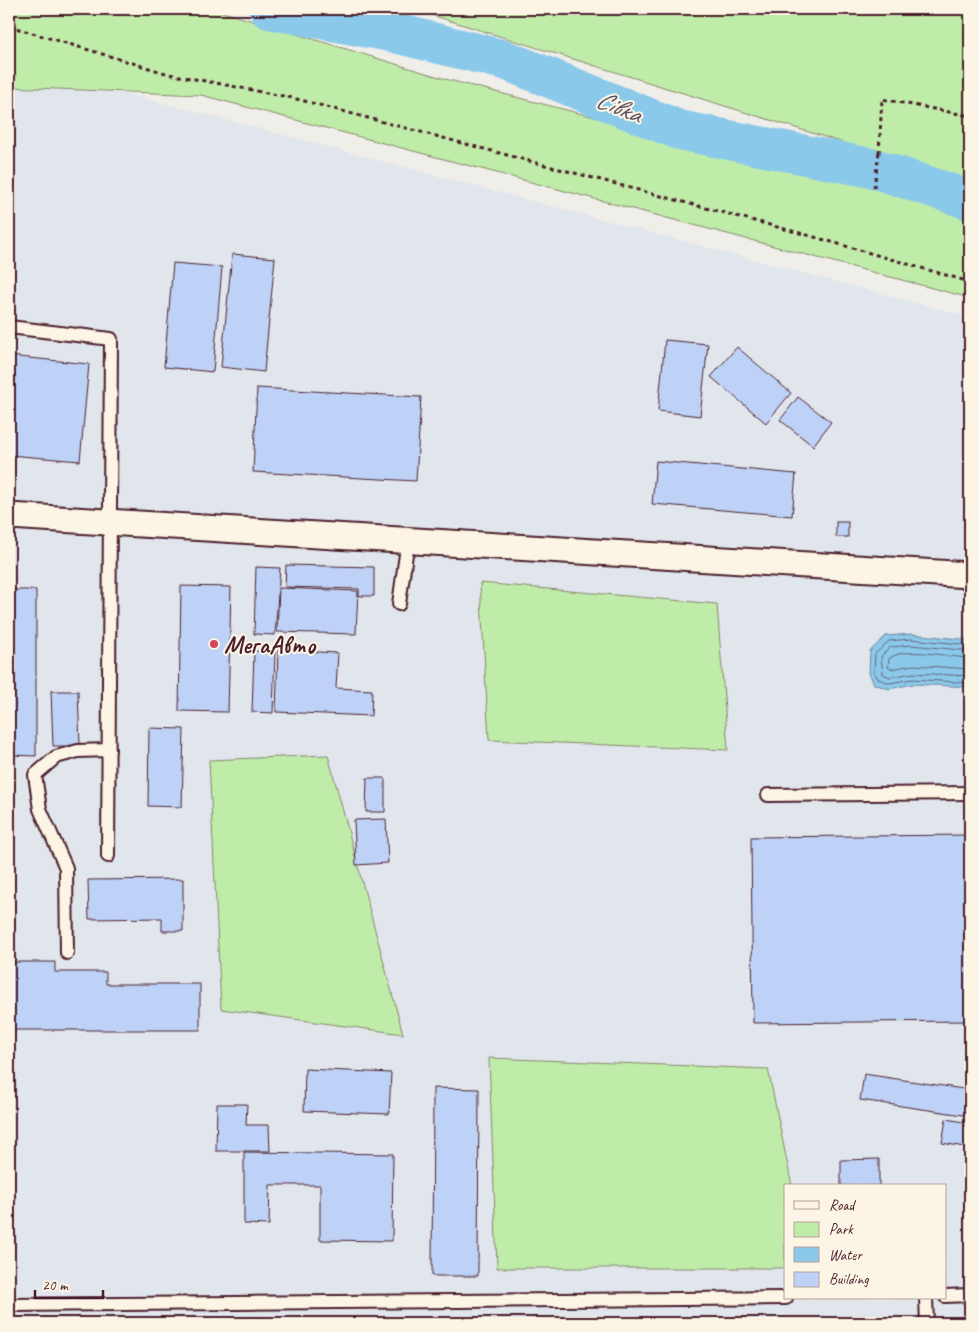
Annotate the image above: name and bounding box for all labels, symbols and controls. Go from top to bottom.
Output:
water label: Сівка [591,83,649,131]
place label: МегаАвто [224,629,316,661]
marker: МегаАвто [208,638,220,650]
legend [784,1184,946,1300]
text: Road [829,1196,856,1215]
text: Park [829,1220,854,1239]
text: Water [829,1246,863,1265]
scale bar [35,1267,102,1299]
text: Building [829,1270,869,1289]
text: 20 m [42,1276,69,1295]

